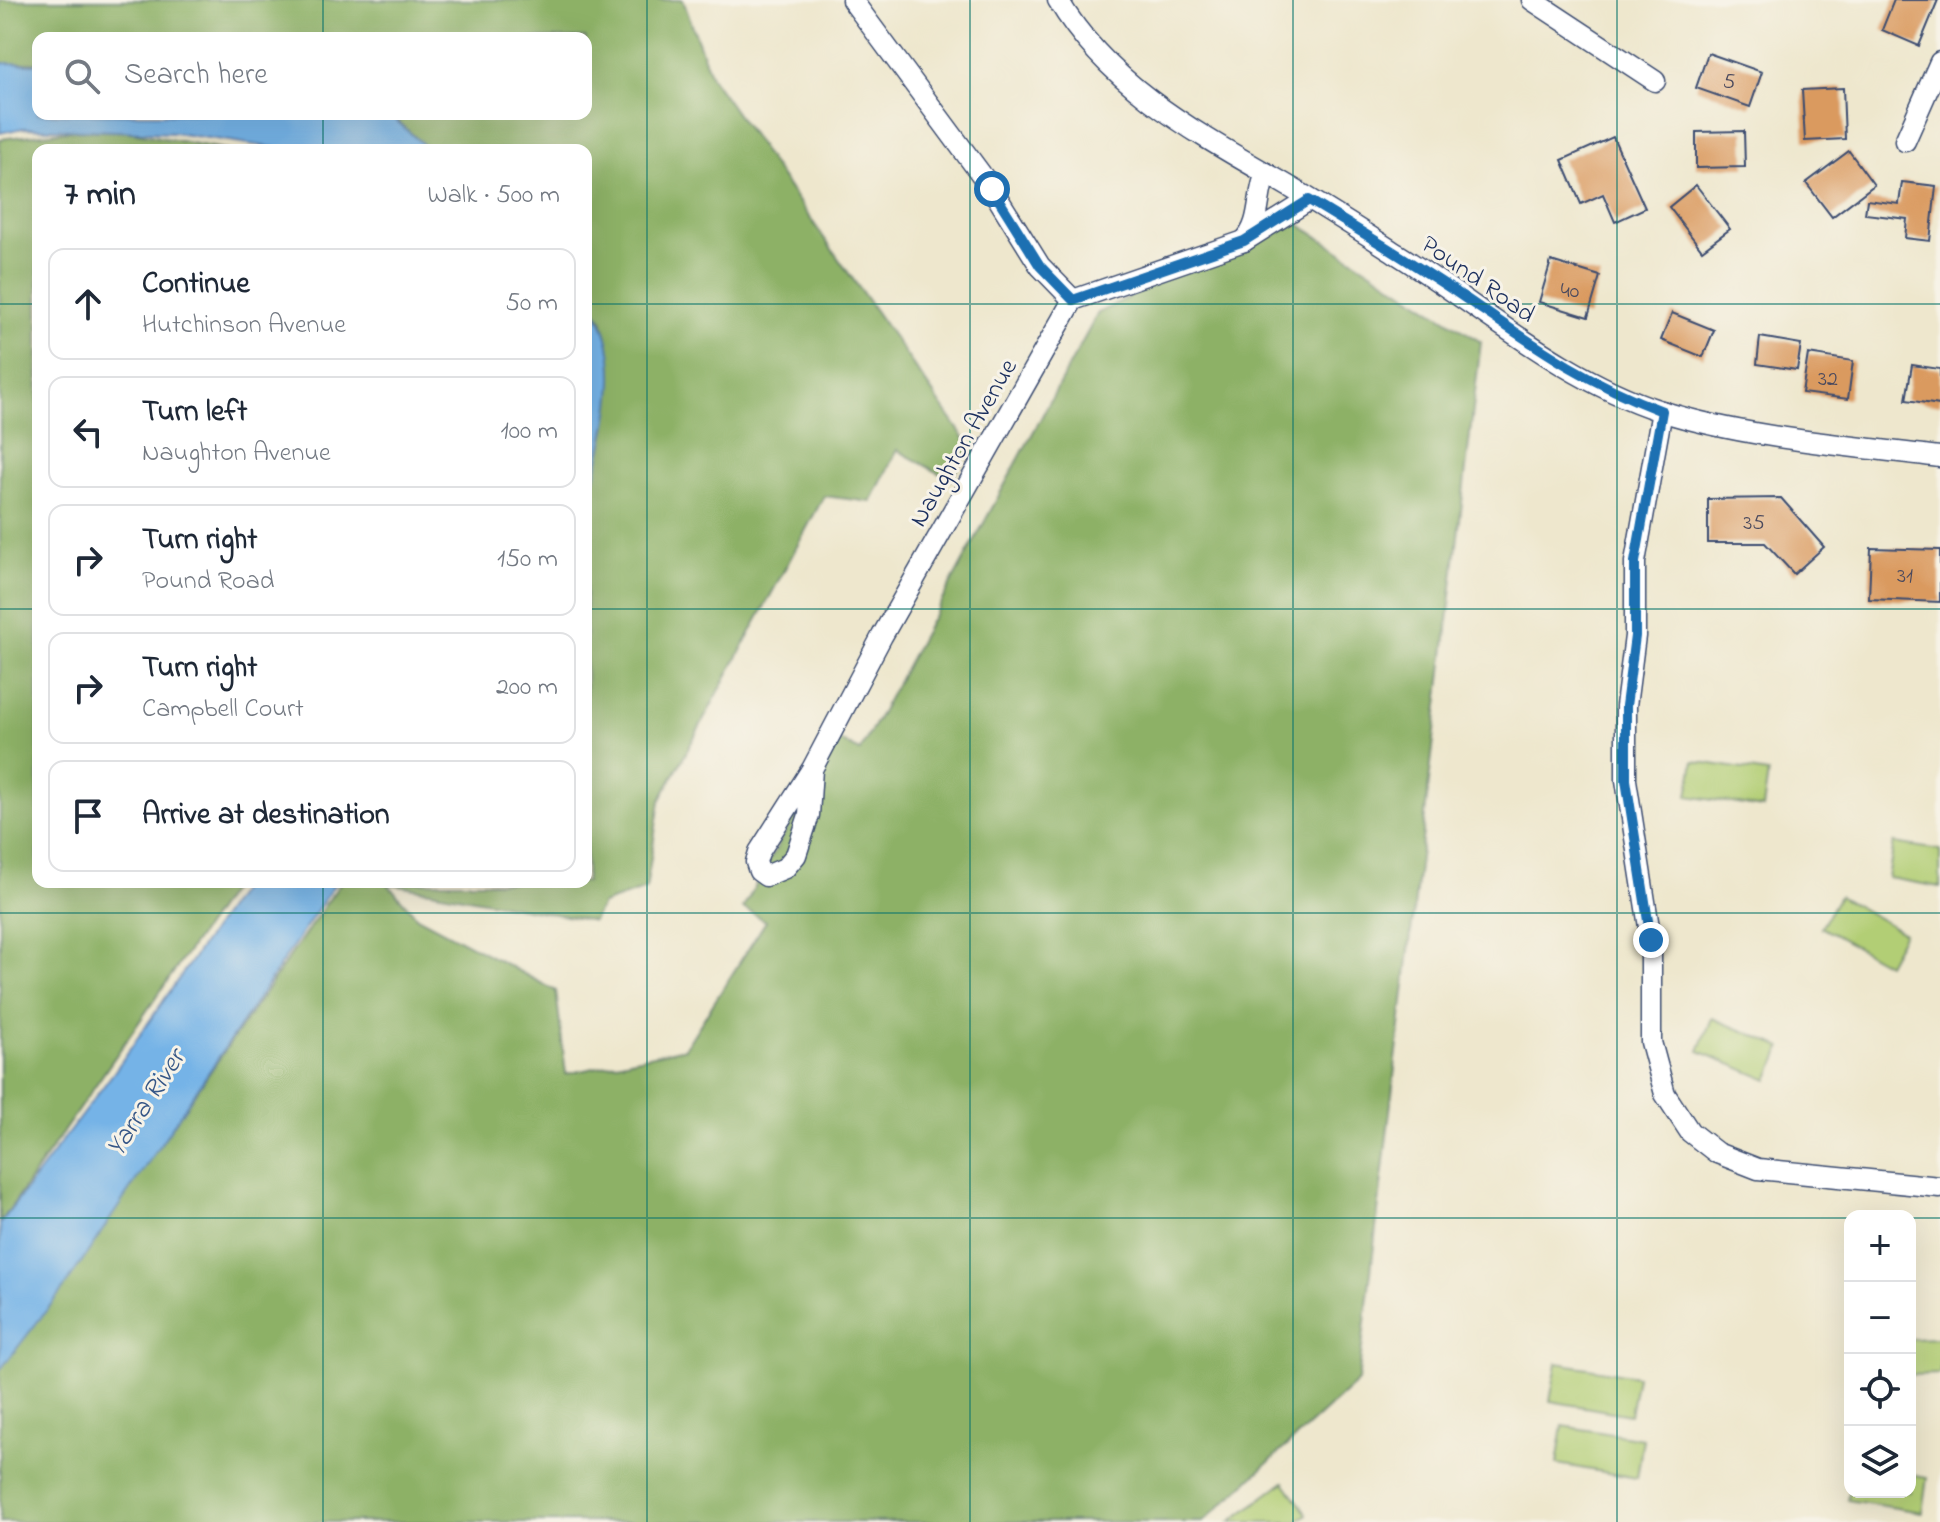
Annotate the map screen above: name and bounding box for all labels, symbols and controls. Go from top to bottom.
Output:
search box [32,32,592,120]
icon: search [60,54,104,98]
text: Search here [124,54,268,98]
house number: 5 [1723,67,1735,99]
text: 7 min [64,171,136,221]
route start [974,171,1010,207]
text: Walk · 500 m [428,177,560,215]
street label: Pound Road [1412,227,1543,334]
text: Continue [142,263,250,307]
house number: 40 [1561,276,1579,308]
icon: ahead [66,282,110,326]
text: 50 m [505,285,558,323]
text: Hutchinson Avenue [142,307,346,345]
street label: Naughton Avenue [901,352,1028,535]
house number: 32 [1818,364,1838,396]
text: Turn left [142,391,247,435]
icon: left [66,410,110,454]
text: 100 m [501,413,558,451]
text: Naughton Avenue [142,435,331,473]
house number: 35 [1743,508,1765,540]
text: Turn right [142,519,257,563]
icon: right [66,538,110,582]
text: 150 m [497,541,558,579]
house number: 31 [1897,561,1913,593]
text: Pound Road [142,563,274,601]
text: Turn right [142,647,257,691]
icon: right [66,666,110,710]
text: 200 m [496,669,558,707]
text: Campbell Court [142,691,304,729]
icon: arrive [66,794,110,838]
text: Arrive at destination [142,794,390,838]
route end [1633,922,1669,958]
water label: Yarra River [97,1039,199,1166]
map controls [1844,1210,1916,1498]
button: + [1844,1210,1916,1282]
button: − [1844,1282,1916,1354]
button: locate [1844,1354,1916,1426]
button: layers [1844,1426,1916,1498]

